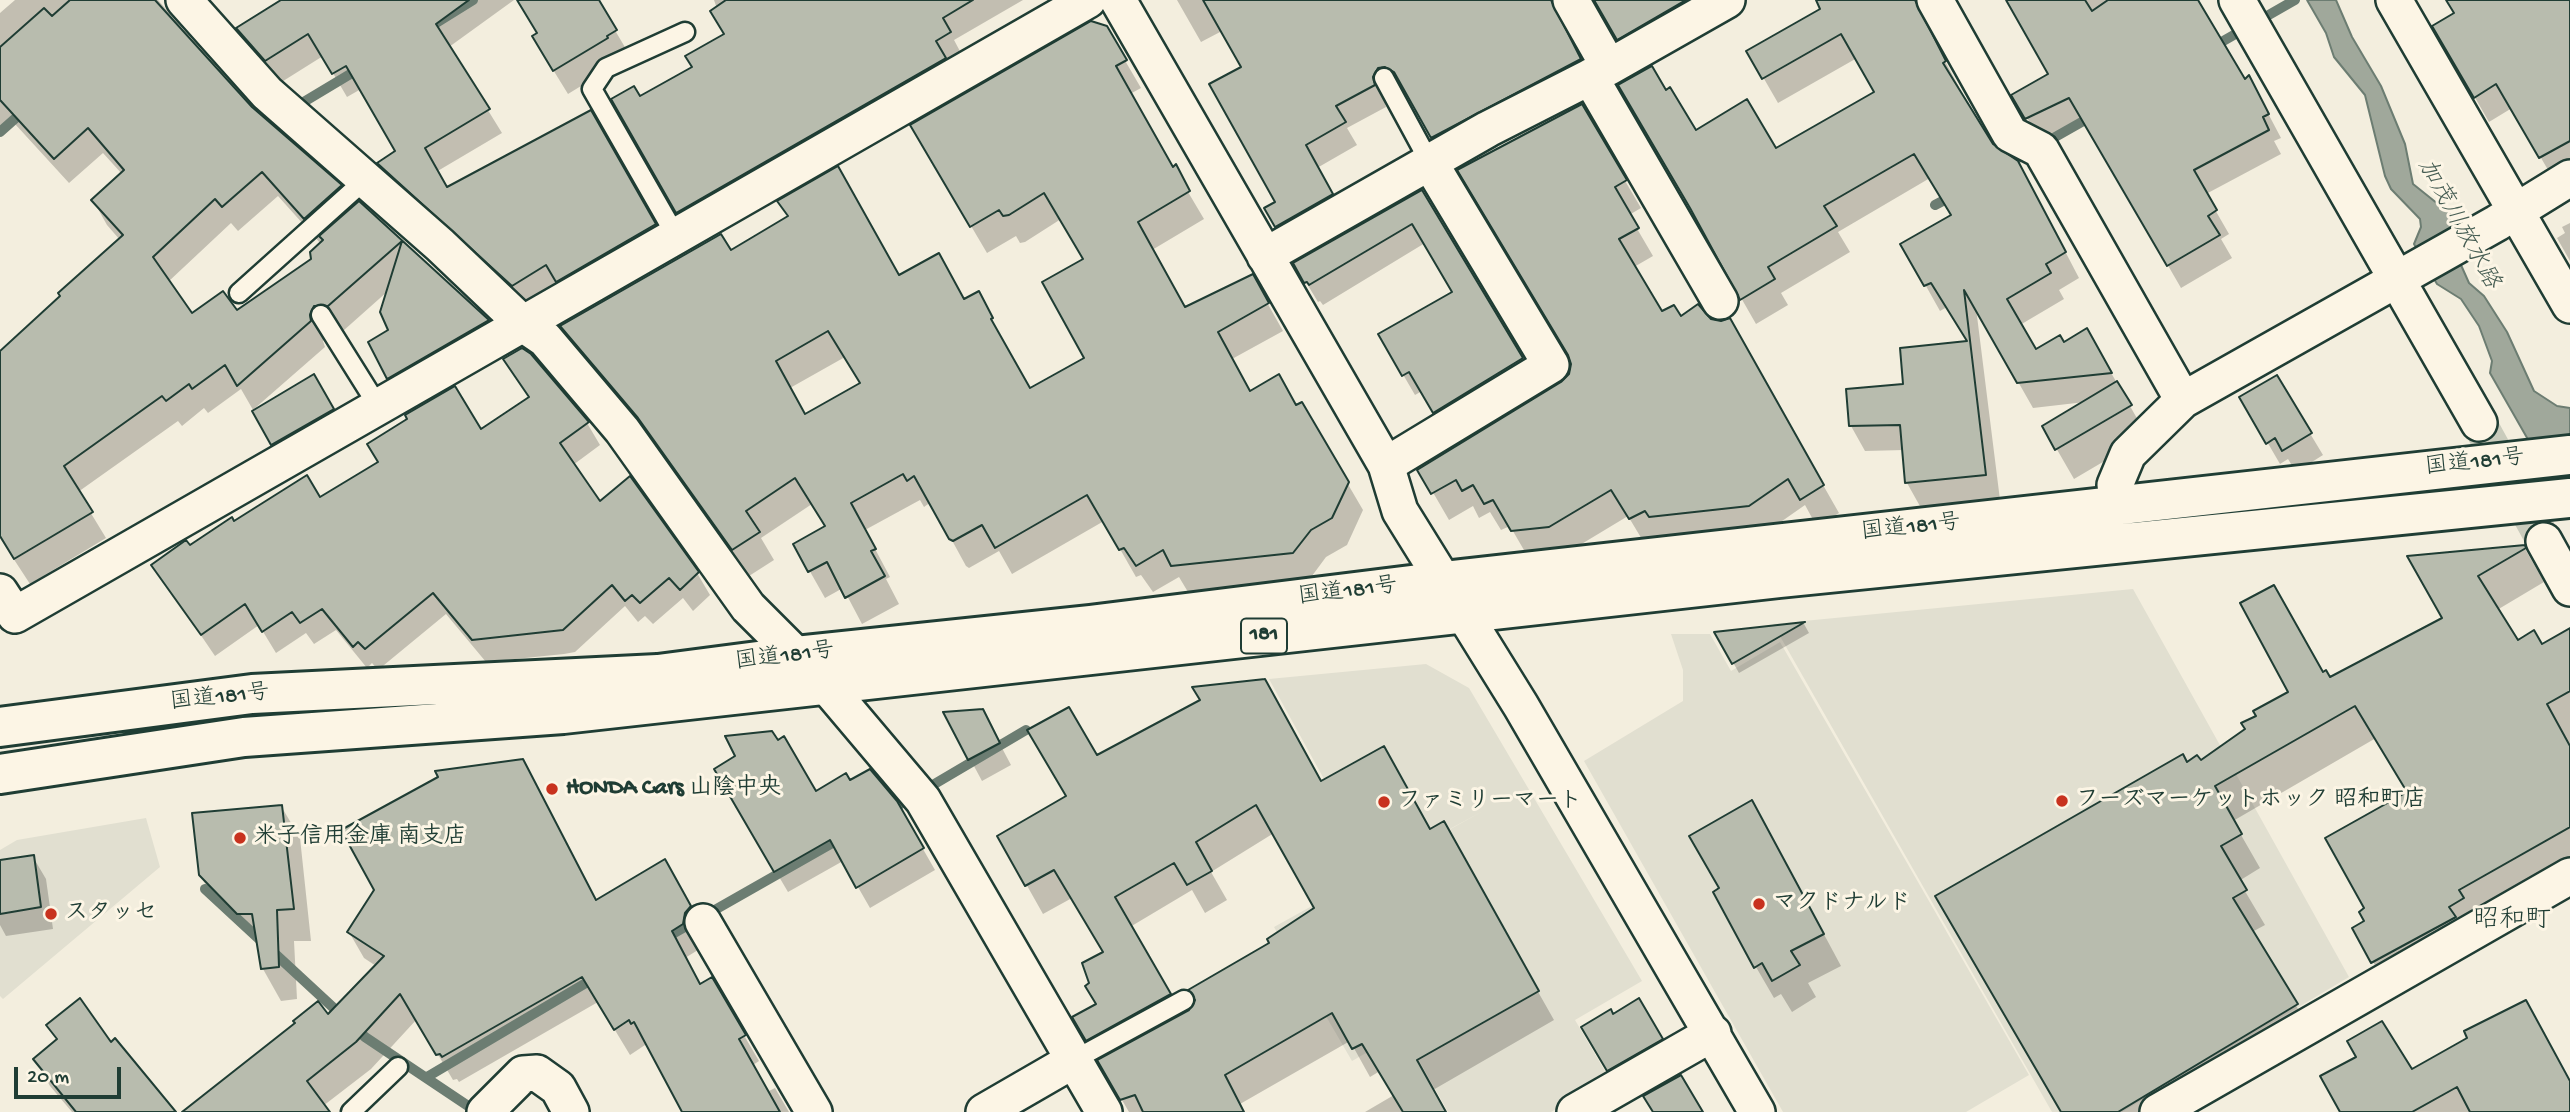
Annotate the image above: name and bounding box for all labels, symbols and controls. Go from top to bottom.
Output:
water label: 加茂川放水路 [2409,155,2505,295]
street label: 国道181号 [2424,445,2526,483]
street label: 国道181号 [1860,510,1962,548]
street label: 国道181号 [1297,573,1399,613]
road number: 181 [1241,618,1287,654]
street label: 国道181号 [734,638,836,678]
street label: 国道181号 [169,680,271,718]
place label: HONDA Cars 山陰中央 [566,775,781,803]
marker: HONDA Cars 山陰中央 [544,781,560,797]
place label: フーズマーケットホック 昭和町店 [2076,787,2426,815]
place label: ファミリーマート [1398,788,1582,816]
marker: フーズマーケットホック 昭和町店 [2054,793,2070,809]
marker: ファミリーマート [1376,794,1392,810]
place label: 米子信用金庫 南支店 [254,824,466,852]
marker: 米子信用金庫 南支店 [232,830,248,846]
place label: マクドナルド [1773,890,1911,918]
marker: マクドナルド [1751,896,1767,912]
place label: スタッセ [65,900,157,928]
marker: スタッセ [43,906,59,922]
district label: 昭和町 [2473,906,2551,938]
scale bar [18,1052,124,1096]
text: 20 m [27,1066,69,1091]

